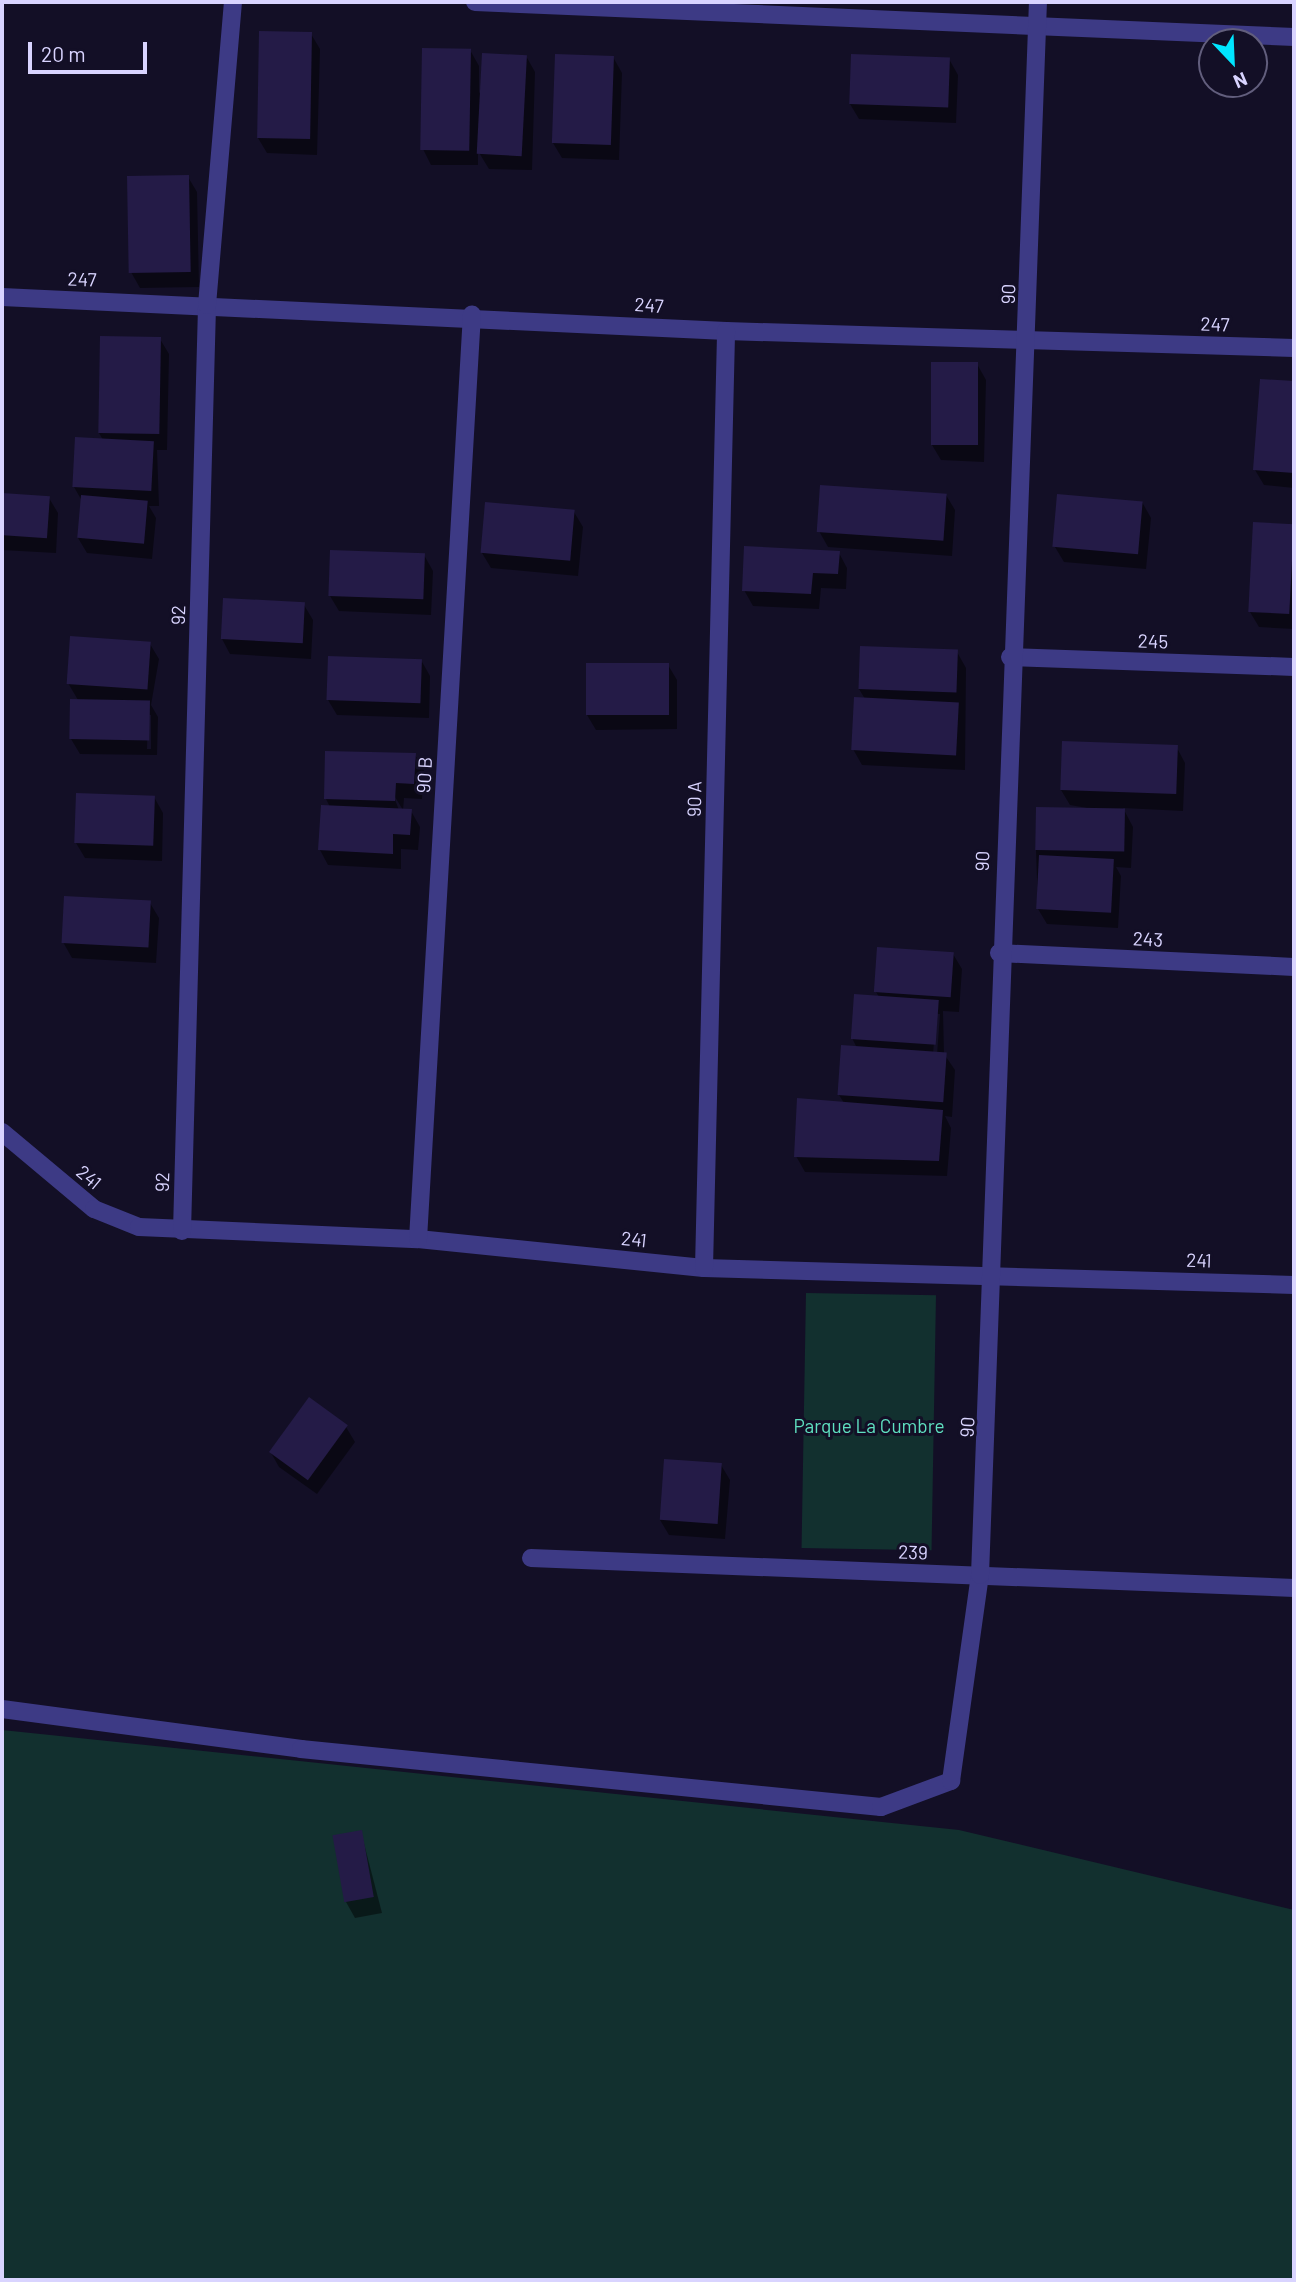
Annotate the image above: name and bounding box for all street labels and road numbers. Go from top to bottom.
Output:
street label: 247 [67,267,97,291]
street label: 90 [996,283,1020,305]
street label: 247 [634,293,664,317]
street label: 247 [1200,312,1230,336]
street label: 92 [166,605,190,625]
street label: 245 [1137,629,1169,653]
street label: 90 B [412,756,436,794]
street label: 90 A [682,781,706,817]
street label: 90 [970,850,994,872]
street label: 243 [1132,927,1164,951]
street label: 241 [72,1160,106,1194]
street label: 92 [150,1172,174,1192]
street label: 241 [620,1226,648,1252]
street label: 241 [1186,1248,1212,1272]
street label: 90 [955,1416,979,1438]
street label: 239 [898,1540,928,1564]

